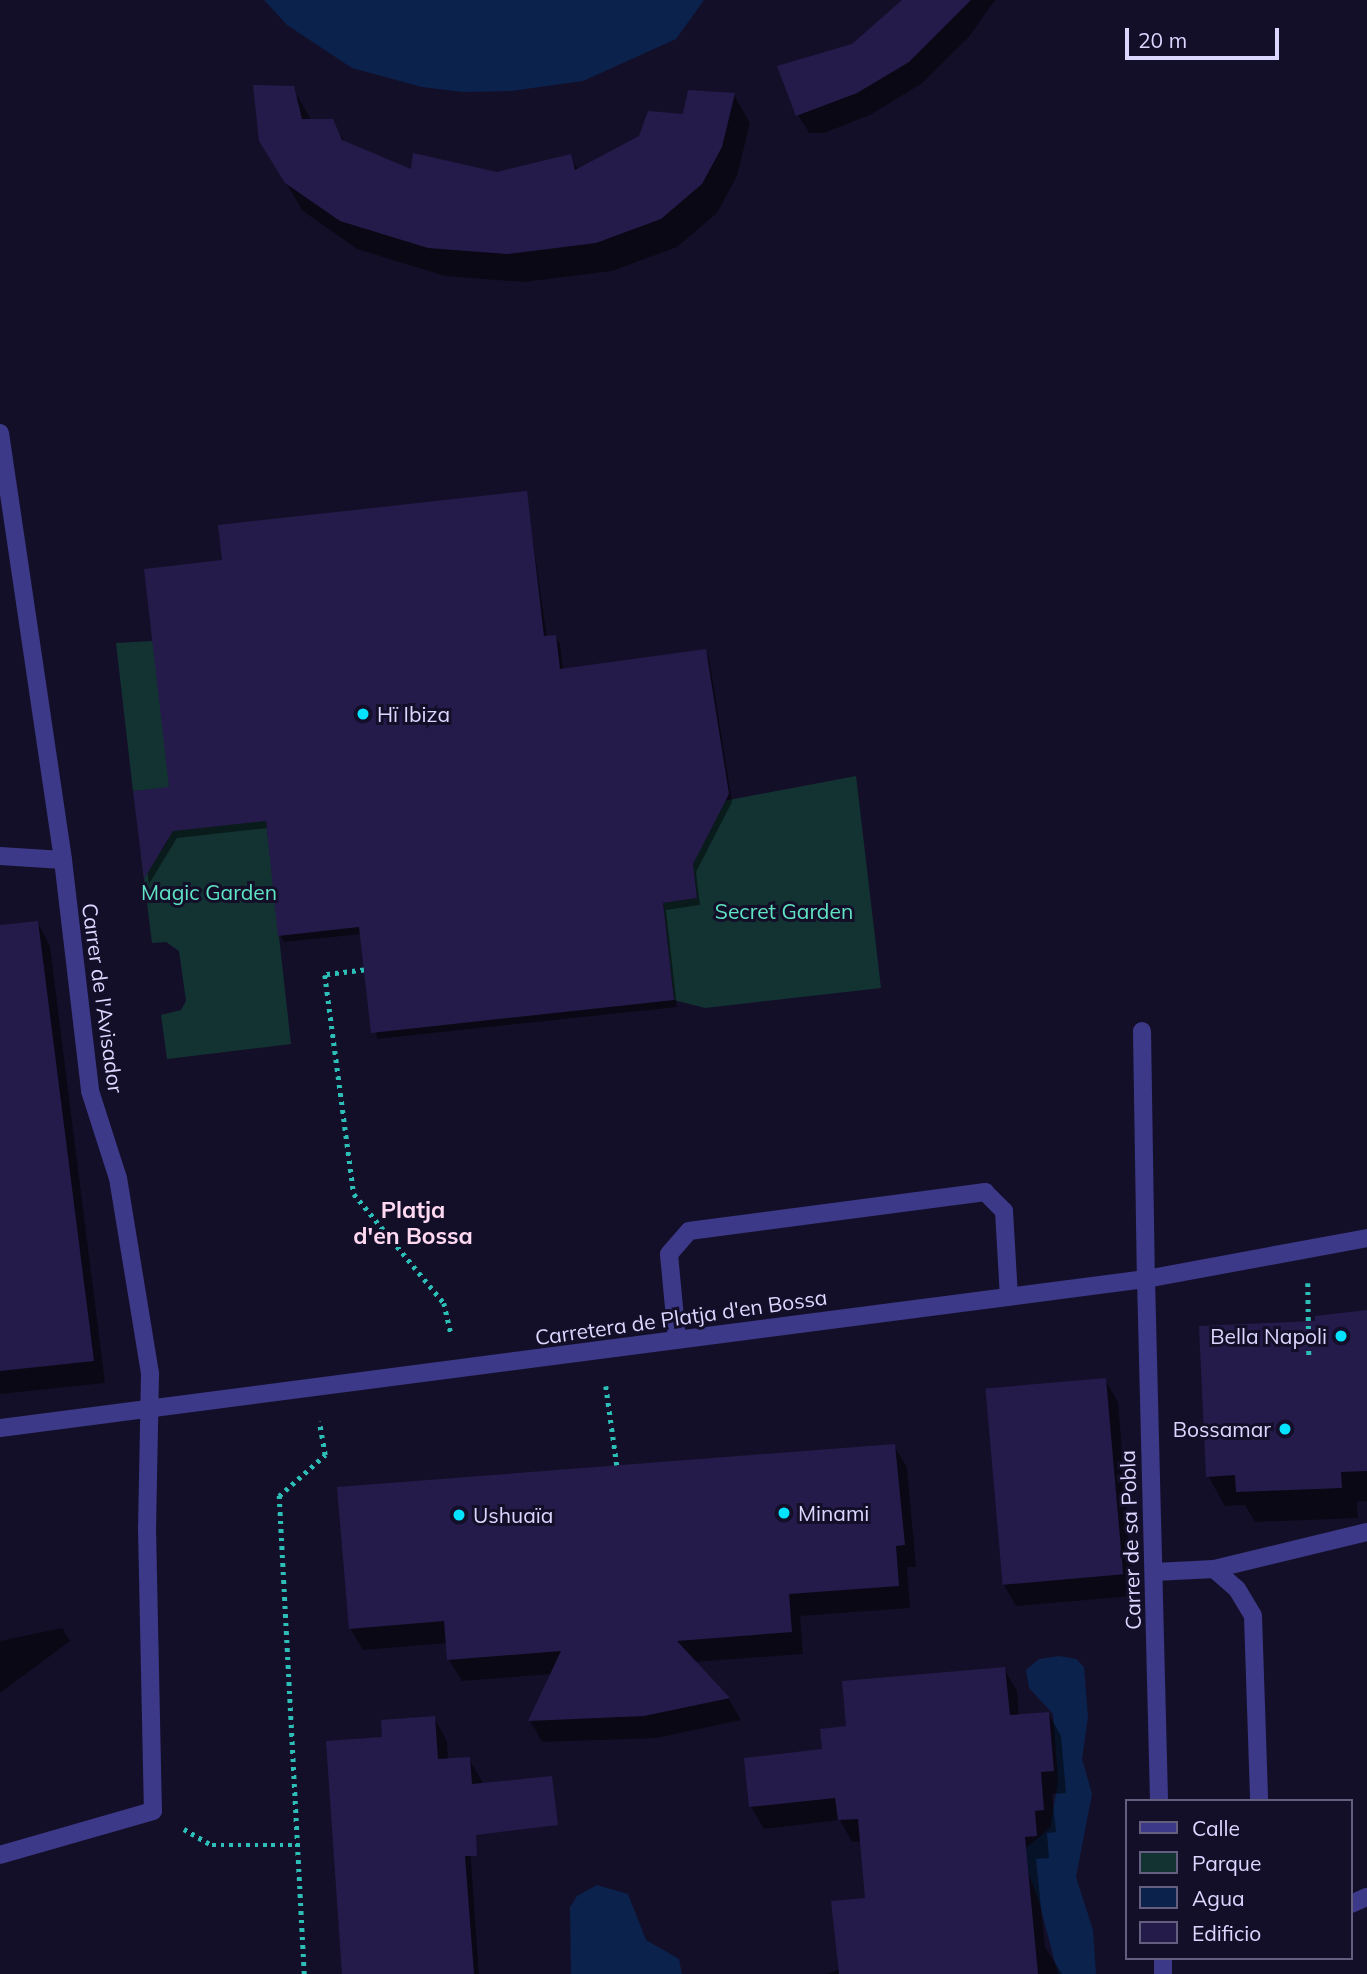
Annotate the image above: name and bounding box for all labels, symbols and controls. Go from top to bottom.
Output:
scale bar [1129,14,1283,58]
text: 20 m [1138,27,1187,53]
place label: Hï Ibiza [377,701,450,727]
marker: Hï Ibiza [355,706,371,722]
park label: Magic Garden [141,879,277,905]
park label: Secret Garden [715,898,853,924]
street label: Carrer de l'Avisador [77,901,129,1095]
district label: Platja d'en Bossa [353,1196,473,1250]
street label: Carretera de Platja d'en Bossa [533,1284,829,1350]
place label: Bella Napoli [1210,1323,1327,1349]
marker: Bella Napoli [1333,1328,1349,1344]
place label: Bossamar [1173,1416,1271,1442]
marker: Bossamar [1277,1421,1293,1437]
street label: Carrer de sa Pobla [1114,1450,1146,1630]
place label: Minami [798,1500,869,1526]
place label: Ushuaïa [473,1502,553,1528]
marker: Minami [776,1505,792,1521]
marker: Ushuaïa [451,1507,467,1523]
legend [1126,1799,1353,1960]
text: Calle [1192,1815,1240,1841]
text: Parque [1192,1850,1261,1876]
text: Agua [1192,1885,1245,1911]
text: Edificio [1192,1920,1261,1946]

